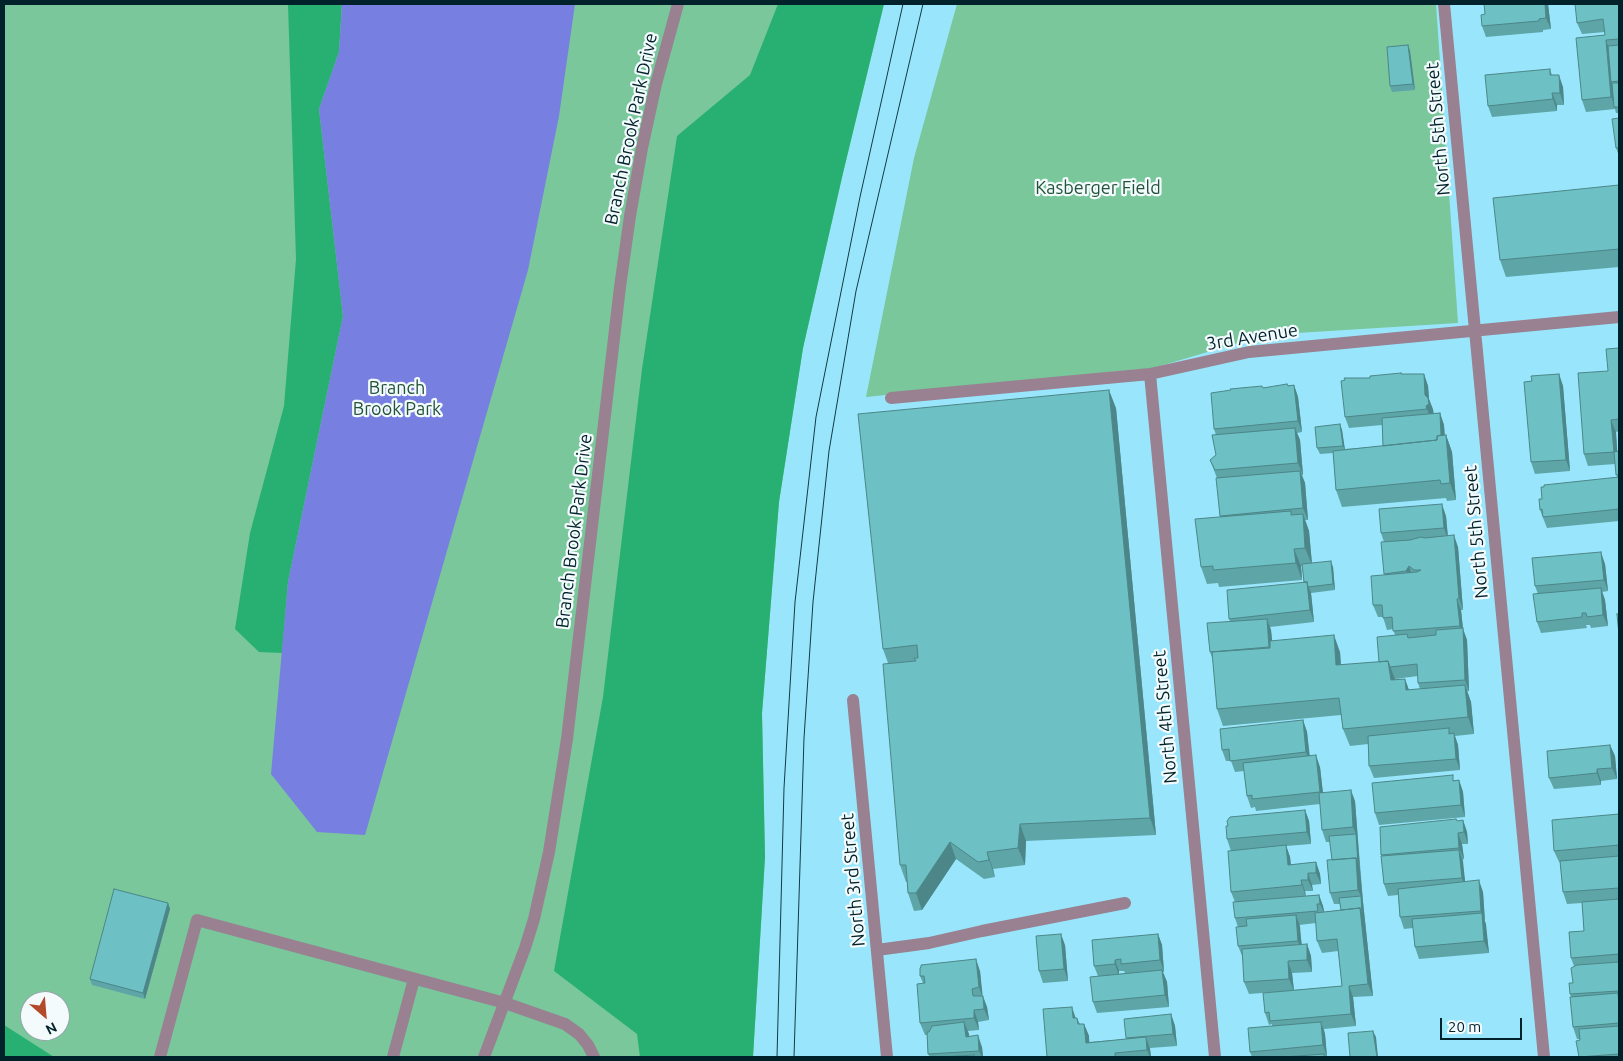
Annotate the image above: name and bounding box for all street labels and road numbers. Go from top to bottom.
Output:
street label: Branch Brook Park Drive [600,31,662,227]
street label: North 5th Street [1421,62,1455,196]
street label: 3rd Avenue [1205,319,1299,355]
street label: Branch Brook Park Drive [551,433,597,629]
street label: North 5th Street [1459,465,1493,599]
street label: North 4th Street [1148,650,1182,784]
street label: North 3rd Street [836,813,870,947]

